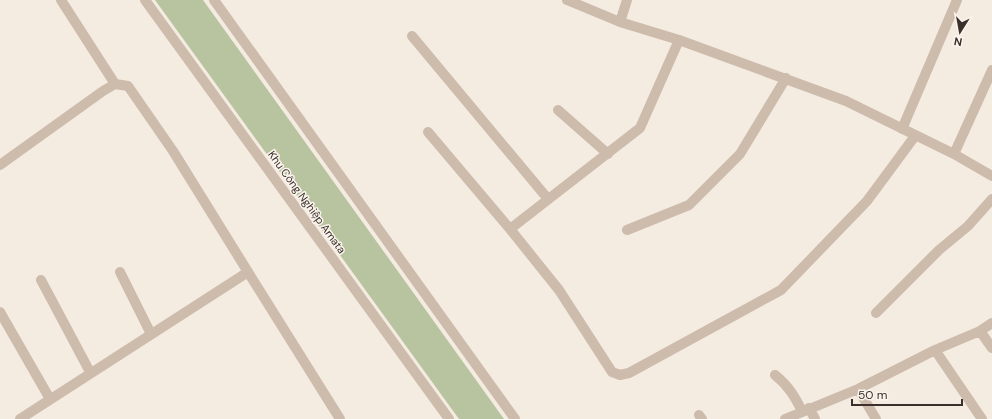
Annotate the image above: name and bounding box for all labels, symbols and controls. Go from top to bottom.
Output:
north arrow [940,12,980,52]
text: N [953,34,963,49]
street label: Khu Công Nghiệp Amata [265,148,349,256]
scale bar [852,381,962,407]
text: 50 m [858,387,887,403]

